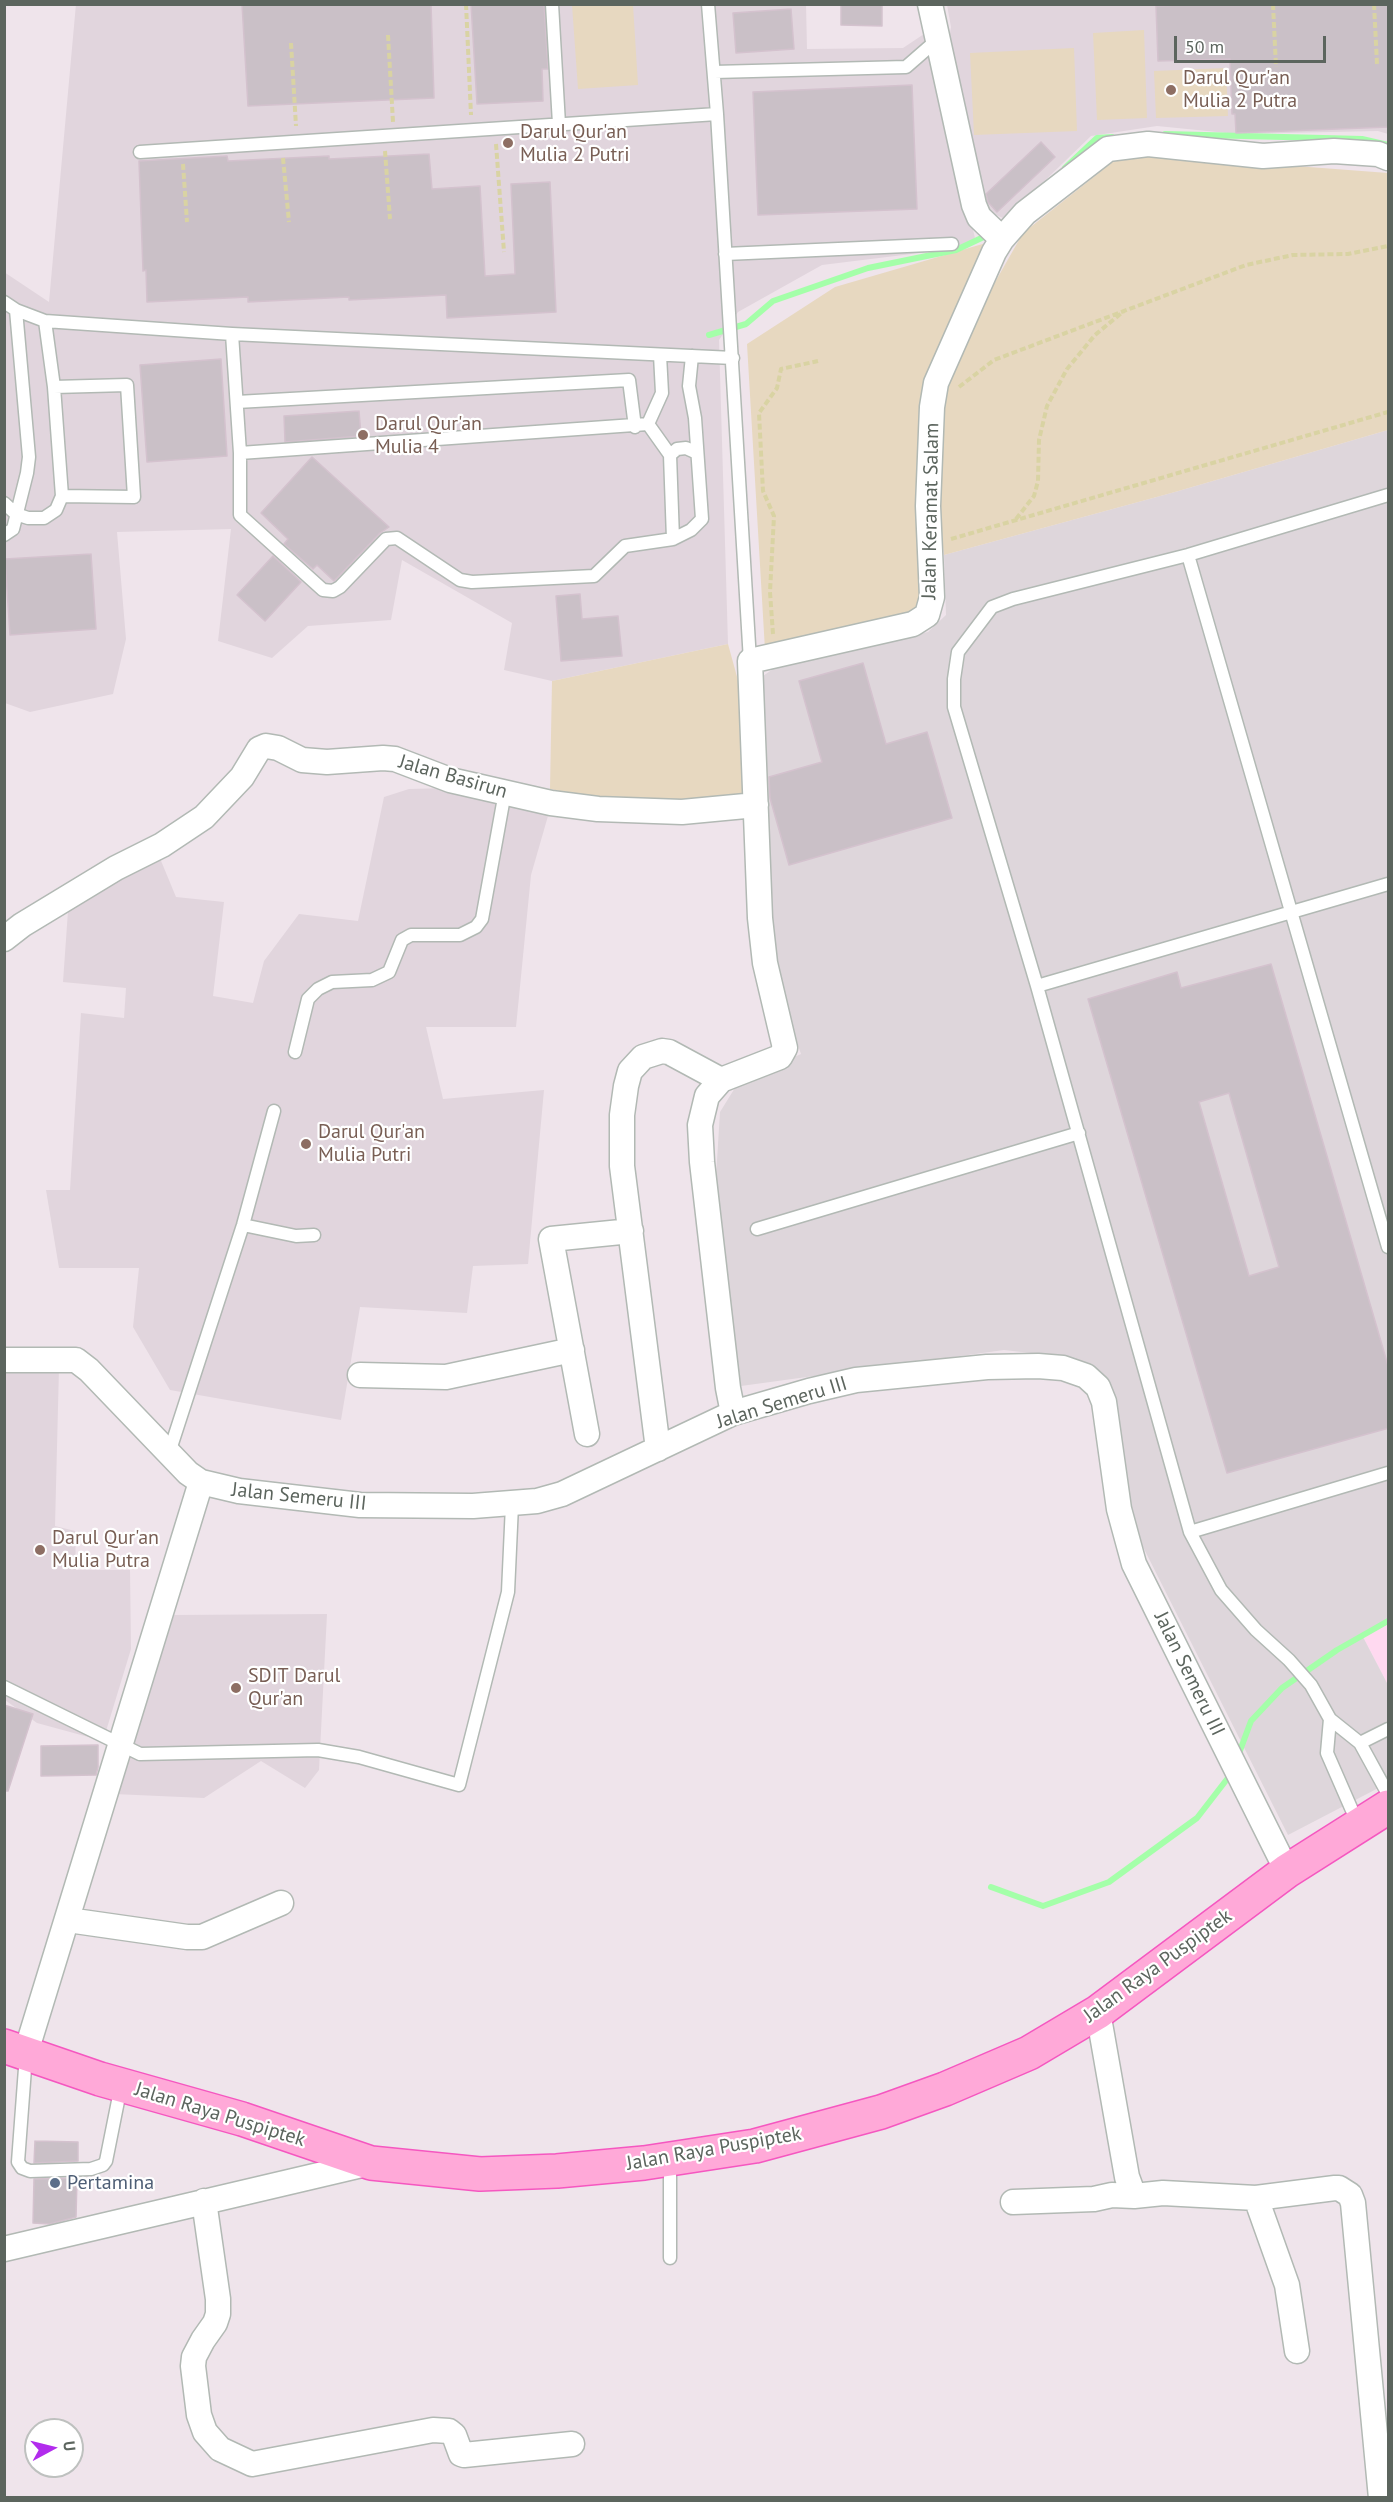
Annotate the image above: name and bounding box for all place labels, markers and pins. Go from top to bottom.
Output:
place label: Darul Qur'an Mulia 2 Putra [1183,66,1297,113]
marker: Darul Qur'an Mulia 2 Putra [1164,83,1178,97]
place label: Darul Qur'an Mulia 2 Putri [520,120,629,167]
marker: Darul Qur'an Mulia 2 Putri [501,136,515,150]
place label: Darul Qur'an Mulia 4 [375,412,482,459]
marker: Darul Qur'an Mulia 4 [356,428,370,442]
place label: Darul Qur'an Mulia Putri [318,1120,425,1167]
marker: Darul Qur'an Mulia Putri [299,1137,313,1151]
place label: Darul Qur'an Mulia Putra [52,1526,159,1573]
marker: Darul Qur'an Mulia Putra [33,1543,47,1557]
place label: SDIT Darul Qur'an [248,1664,340,1711]
marker: SDIT Darul Qur'an [229,1681,243,1695]
place label: Pertamina [67,2171,154,2195]
marker: Pertamina [48,2176,62,2190]

